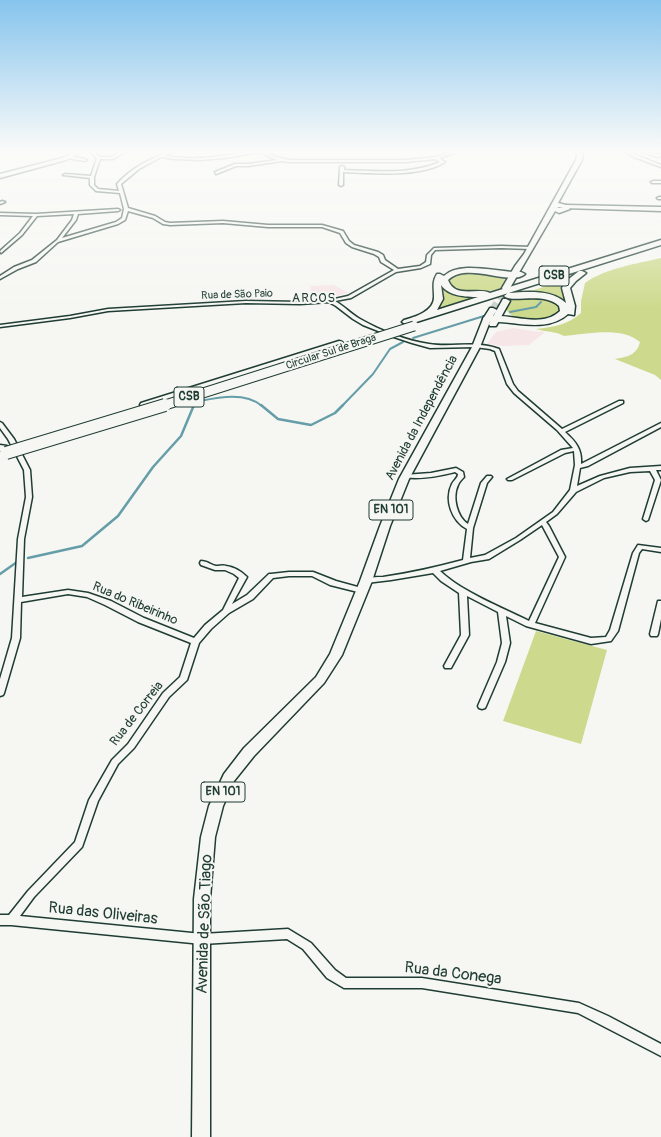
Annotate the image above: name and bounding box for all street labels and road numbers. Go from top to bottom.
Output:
road number: CSB [539,266,569,286]
street label: Rua de São Paio [201,287,273,303]
street label: Circular Sul de Braga [284,331,378,373]
street label: Avenida da Independência [382,353,462,483]
road number: CSB [174,387,204,407]
road number: EN 101 [369,500,413,520]
street label: Rua do Ribeirinho [90,579,180,629]
street label: Rua de Correia [107,679,167,749]
road number: EN 101 [201,782,245,802]
street label: Avenida de São Tiago [193,854,217,994]
street label: Rua das Oliveiras [47,899,159,929]
street label: Rua da Conega [403,959,503,989]

